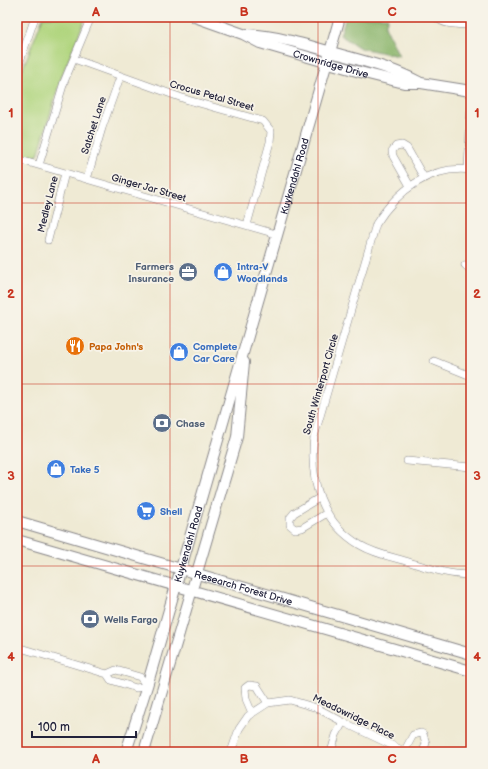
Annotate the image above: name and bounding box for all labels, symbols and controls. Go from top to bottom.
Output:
text: A [91,4,100,20]
text: B [239,4,249,20]
text: C [387,4,397,20]
street label: Crownridge Drive [291,48,370,81]
street label: Crocus Petal Street [168,78,255,114]
street label: Satchet Lane [79,95,109,156]
text: 1 [8,105,14,121]
text: 1 [474,105,480,121]
street label: Kuykendahl Road [278,137,312,216]
street label: Ginger Jar Street [110,172,187,204]
street label: Medley Lane [35,175,61,234]
place label: Farmers Insurance [128,261,174,285]
office icon: Farmers Insurance [177,261,199,283]
shop icon: Intra-V Woodlands [212,261,234,283]
place label: Intra-V Woodlands [237,261,288,285]
text: 2 [7,286,15,302]
text: 2 [473,286,481,302]
street label: South Winterport Circle [301,332,341,436]
restaurant icon: Papa John's [64,335,86,357]
place label: Papa John's [89,341,143,353]
shop icon: Complete Car Care [168,341,190,363]
place label: Complete Car Care [193,341,238,365]
bank icon: Chase [151,412,173,434]
place label: Chase [176,418,205,430]
shop icon: Take 5 [45,458,67,480]
place label: Take 5 [70,464,100,476]
text: 3 [7,468,15,484]
text: 3 [473,468,481,484]
supermarket icon: Shell [135,500,157,522]
street label: Kuykendahl Road [172,505,206,584]
place label: Shell [160,506,182,518]
street label: Research Forest Drive [193,568,294,608]
bank icon: Wells Fargo [79,608,101,630]
place label: Wells Fargo [104,614,158,626]
text: 4 [7,649,15,665]
text: 4 [473,649,481,665]
street label: Meadowridge Place [311,692,397,742]
scale bar [32,713,136,739]
text: 100 m [38,720,70,735]
text: A [91,751,100,767]
text: B [239,751,249,767]
text: C [387,751,397,767]

